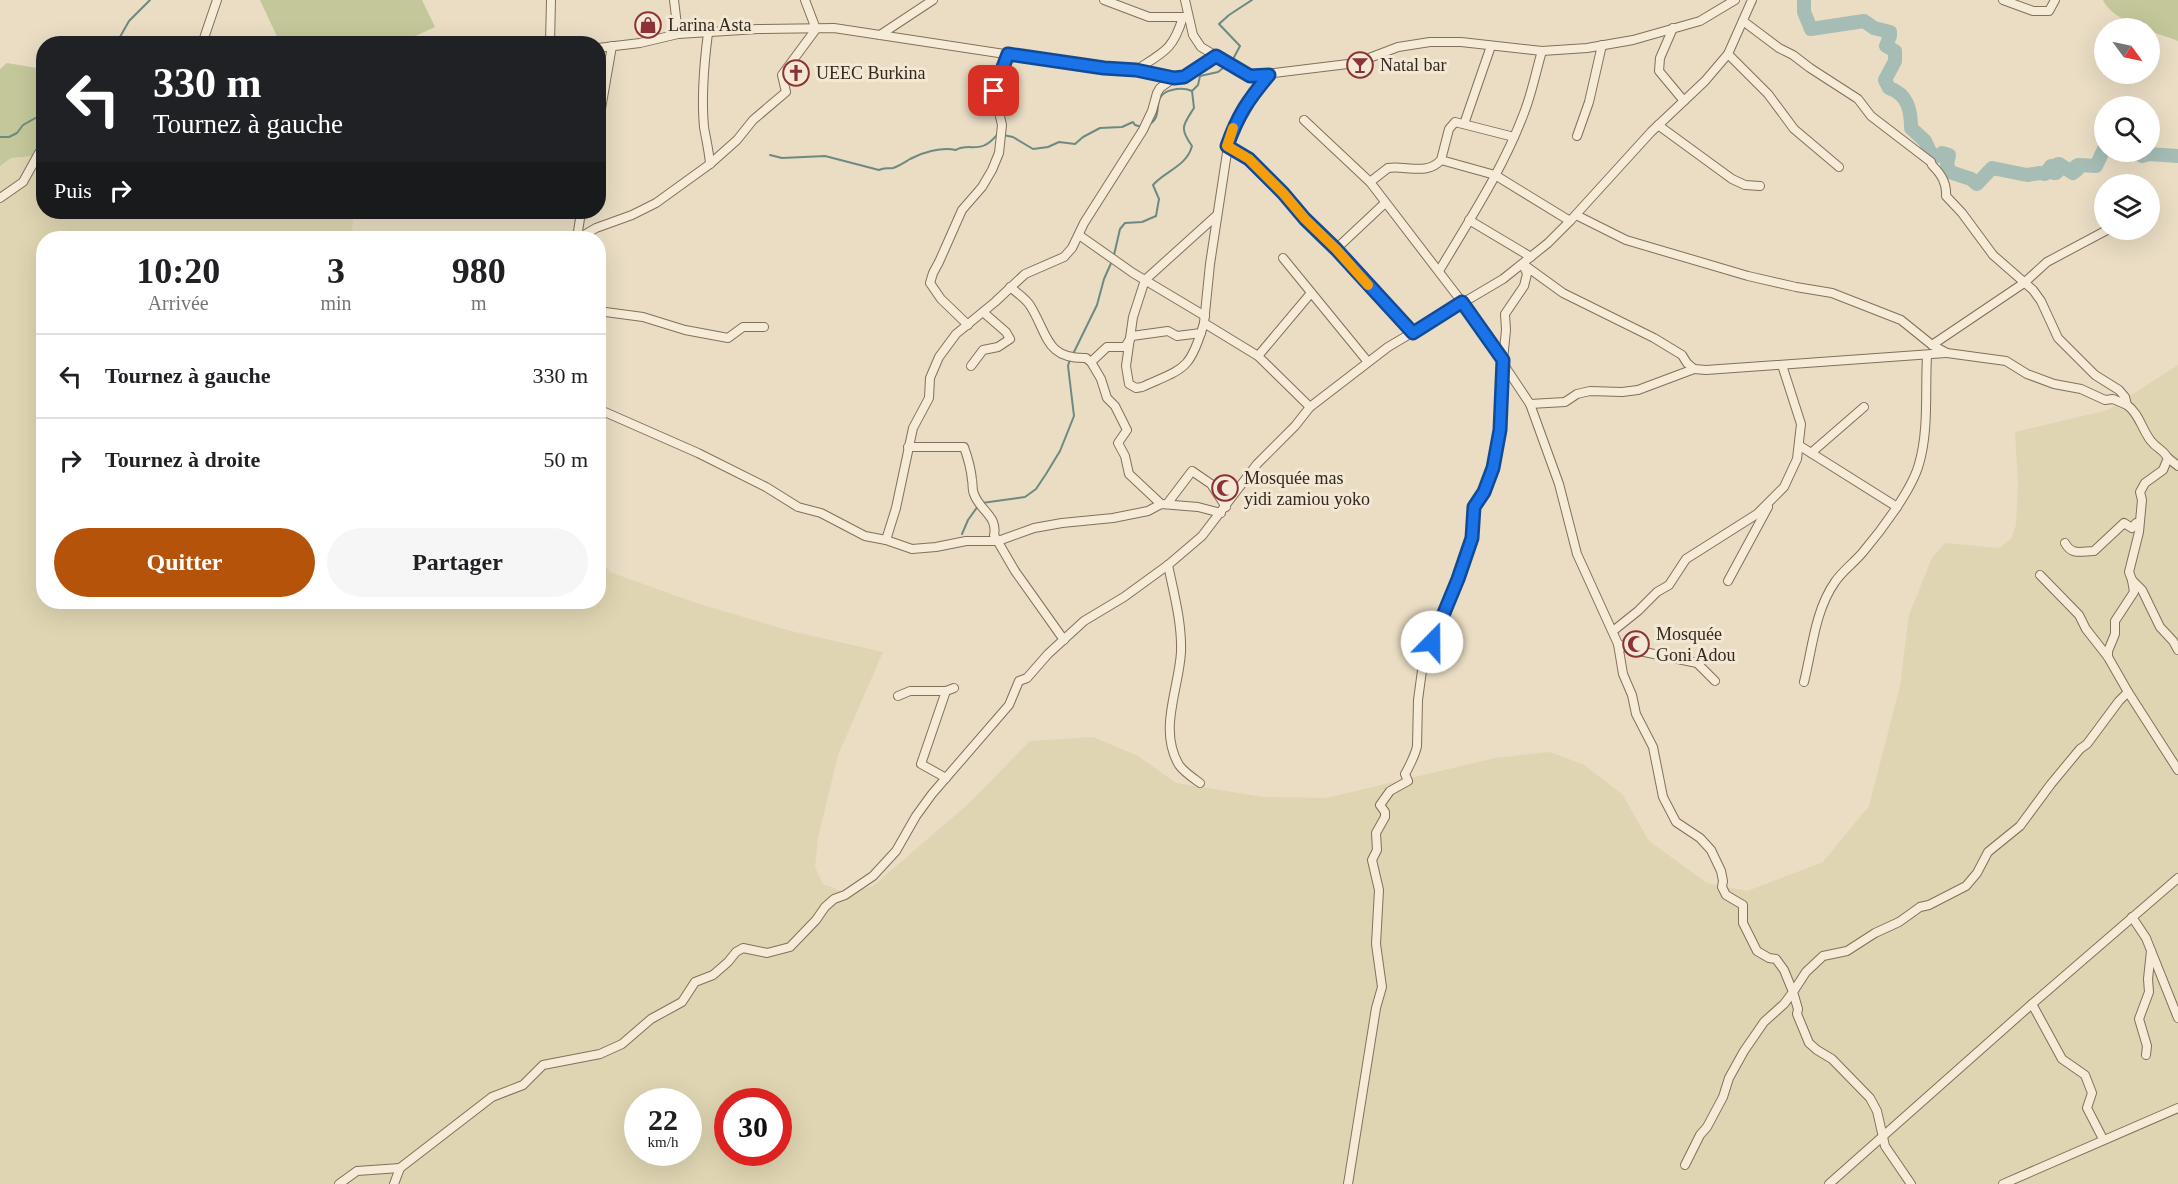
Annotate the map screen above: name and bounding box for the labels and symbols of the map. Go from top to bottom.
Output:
shop icon: Larina Asta [633,10,663,40]
place label: Larina Asta [668,15,751,35]
north arrow [2094,18,2160,84]
bar icon: Natal bar [1345,50,1375,80]
place label: Natal bar [1380,55,1446,75]
church icon: UEEC Burkina [781,58,811,88]
place label: UEEC Burkina [816,63,926,83]
pin [968,65,1019,116]
place label: Mosquée mas yidi zamiou yoko [1244,468,1370,509]
mosque icon: Mosquée mas yidi zamiou yoko [1210,473,1240,503]
position arrow [1400,610,1464,674]
place label: Mosquée Goni Adou [1656,624,1736,665]
mosque icon: Mosquée Goni Adou [1621,629,1651,659]
speed limit sign: 30 [714,1088,792,1166]

